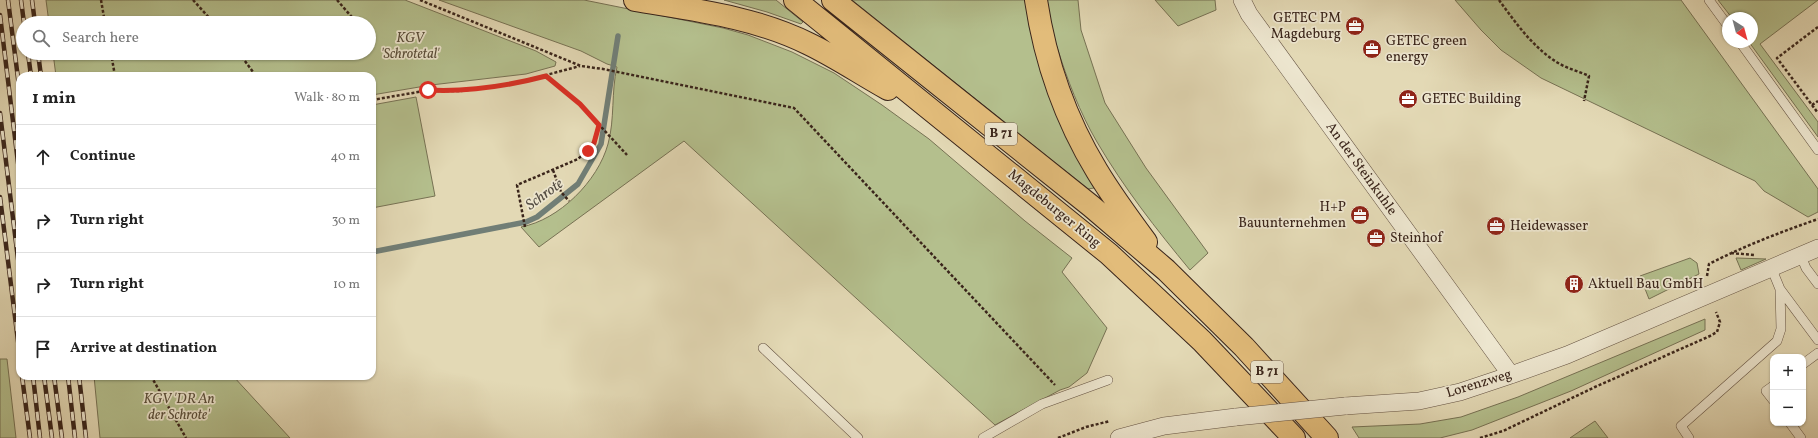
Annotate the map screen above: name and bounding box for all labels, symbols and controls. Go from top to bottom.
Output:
place label: GETEC PM Magdeburg [1271,9,1341,44]
north arrow [1722,12,1758,48]
office icon: GETEC PM Magdeburg [1344,15,1366,37]
search box [16,16,376,60]
icon: search [30,27,52,49]
text: Search here [62,28,139,49]
park label: KGV 'Schrotetal' [381,29,441,64]
place label: GETEC green energy [1386,32,1467,67]
office icon: GETEC green energy [1361,38,1383,60]
route start [419,81,437,99]
text: 1 min [32,87,76,110]
office icon: GETEC Building [1397,88,1419,110]
text: Walk · 80 m [294,89,360,107]
place label: GETEC Building [1422,90,1521,109]
street label: An der Steinkuhle [1321,119,1401,220]
road number: B 71 [985,123,1017,145]
route end [579,142,597,160]
icon: ahead [32,146,54,168]
text: Continue [70,146,135,167]
text: 40 m [331,148,360,166]
street label: Magdeburger Ring [1003,165,1105,253]
water label: Schrote [522,174,569,216]
place label: H+P Bauunternehmen [1238,198,1346,233]
office icon: H+P Bauunternehmen [1349,204,1371,226]
icon: right [32,210,54,232]
text: Turn right [70,210,144,231]
text: 30 m [332,212,360,230]
office icon: Heidewasser [1485,215,1507,237]
place label: Heidewasser [1510,217,1588,236]
office icon: Steinhof [1365,227,1387,249]
place label: Steinhof [1390,229,1444,248]
building icon: Aktuell Bau GmbH [1563,273,1585,295]
icon: right [32,274,54,296]
text: Turn right [70,274,144,295]
place label: Aktuell Bau GmbH [1588,275,1703,294]
text: 10 m [333,276,360,294]
icon: arrive [32,338,54,360]
text: Arrive at destination [70,338,217,359]
map controls [1770,354,1806,426]
button: + [1770,354,1806,390]
road number: B 71 [1251,361,1283,383]
street label: Lorenzweg [1444,365,1514,403]
park label: KGV 'DR An der Schrote' [143,390,215,425]
button: − [1770,390,1806,426]

